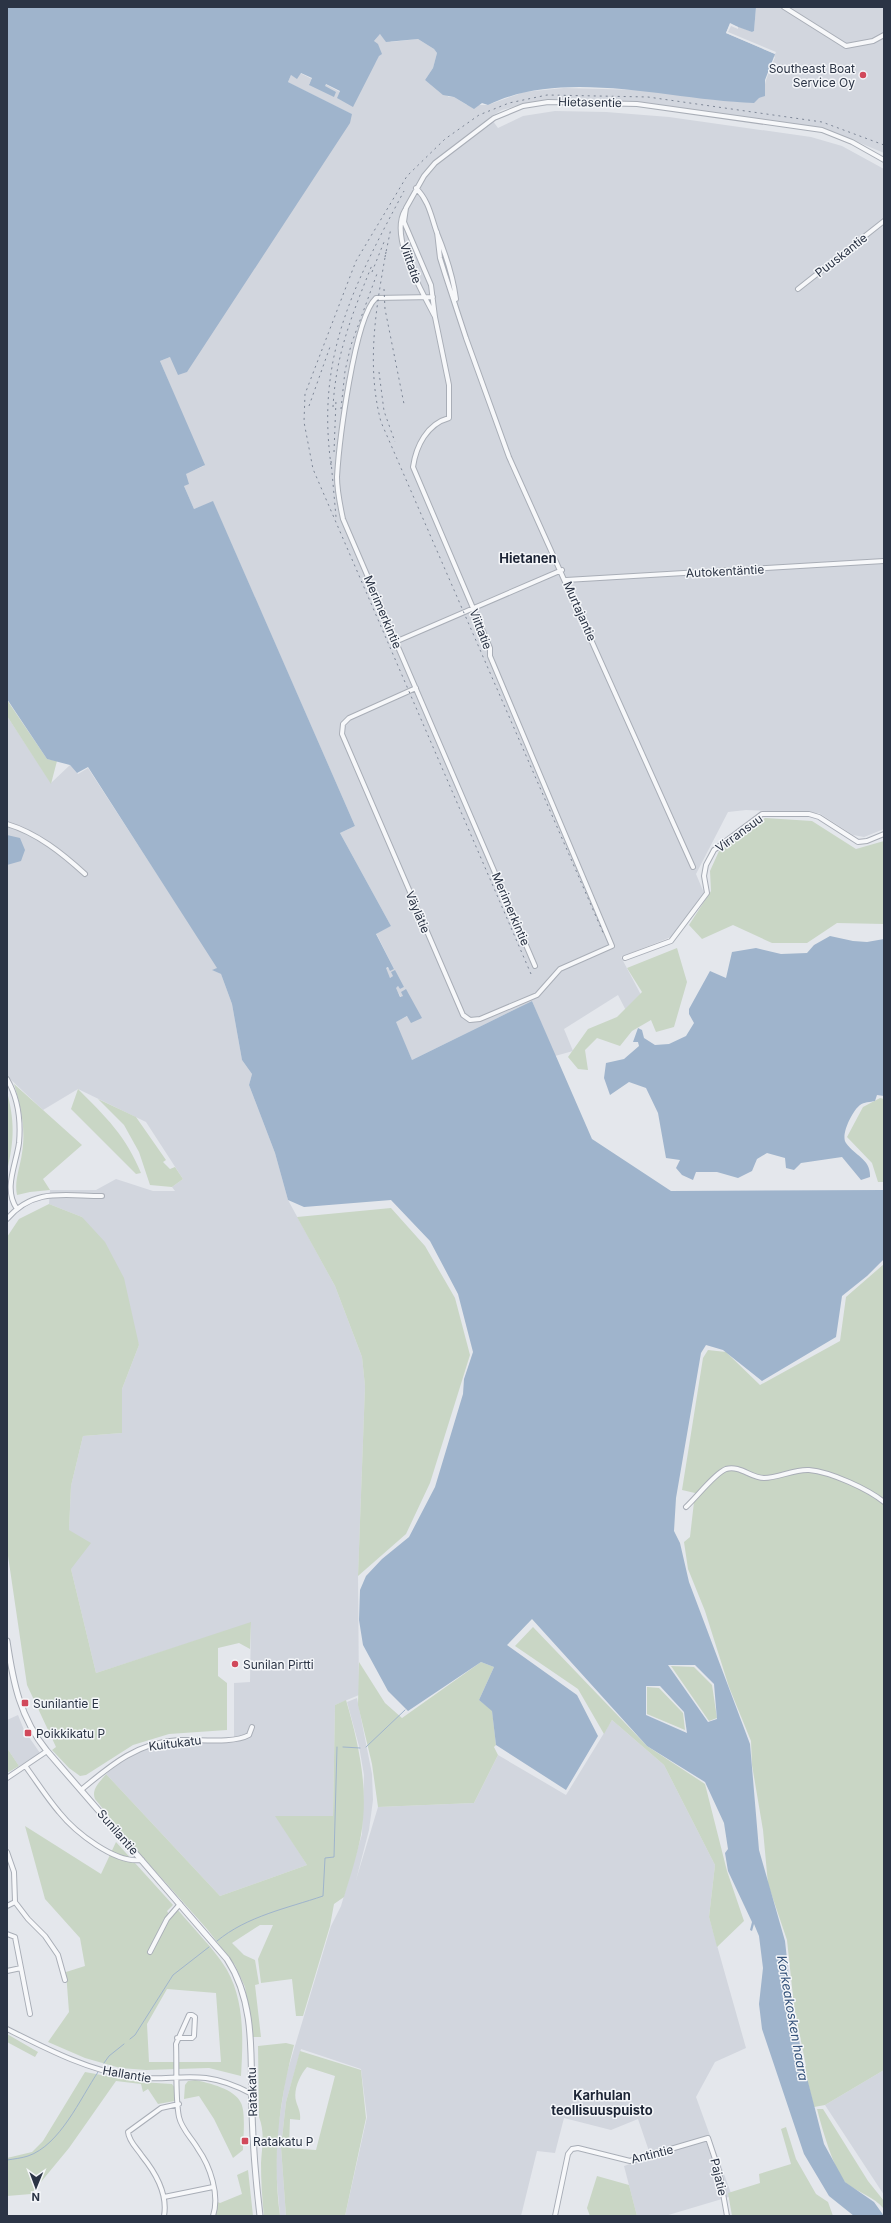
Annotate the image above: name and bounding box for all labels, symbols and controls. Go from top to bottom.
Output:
place label: Southeast Boat Service Oy [769,61,855,90]
marker: Southeast Boat Service Oy [858,70,868,80]
street label: Hietasentie [558,94,622,110]
street label: Puuskantie [812,230,870,280]
street label: Viittatie [397,241,425,285]
district label: Hietanen [499,550,557,566]
street label: Autokentäntie [685,561,765,581]
street label: Merimerkintie [361,573,405,651]
street label: Murtajantie [560,579,600,643]
street label: Viittatie [466,607,496,651]
street label: Virransuu [712,811,766,855]
street label: Merimerkintie [489,870,533,948]
street label: Väylätie [402,889,434,935]
place label: Sunilan Pirtti [243,1657,314,1672]
marker: Sunilan Pirtti [230,1659,240,1669]
place label: Sunilantie E [33,1696,99,1711]
marker: Sunilantie E [20,1698,30,1708]
place label: Poikkikatu P [36,1726,106,1741]
marker: Poikkikatu P [23,1728,33,1738]
street label: Kuitukatu [148,1732,202,1754]
street label: Sunilantie [94,1806,142,1858]
water label: Korkeakosken haara [774,1954,812,2082]
street label: Hallantie [102,2062,152,2086]
street label: Ratakatu [244,2067,260,2117]
district label: Karhulan teollisuuspuisto [551,2087,653,2118]
place label: Ratakatu P [253,2134,314,2149]
marker: Ratakatu P [240,2136,250,2146]
street label: Antintie [629,2142,675,2166]
street label: Pajatie [707,2157,731,2197]
north arrow [16,2167,56,2207]
text: N [32,2190,40,2204]

